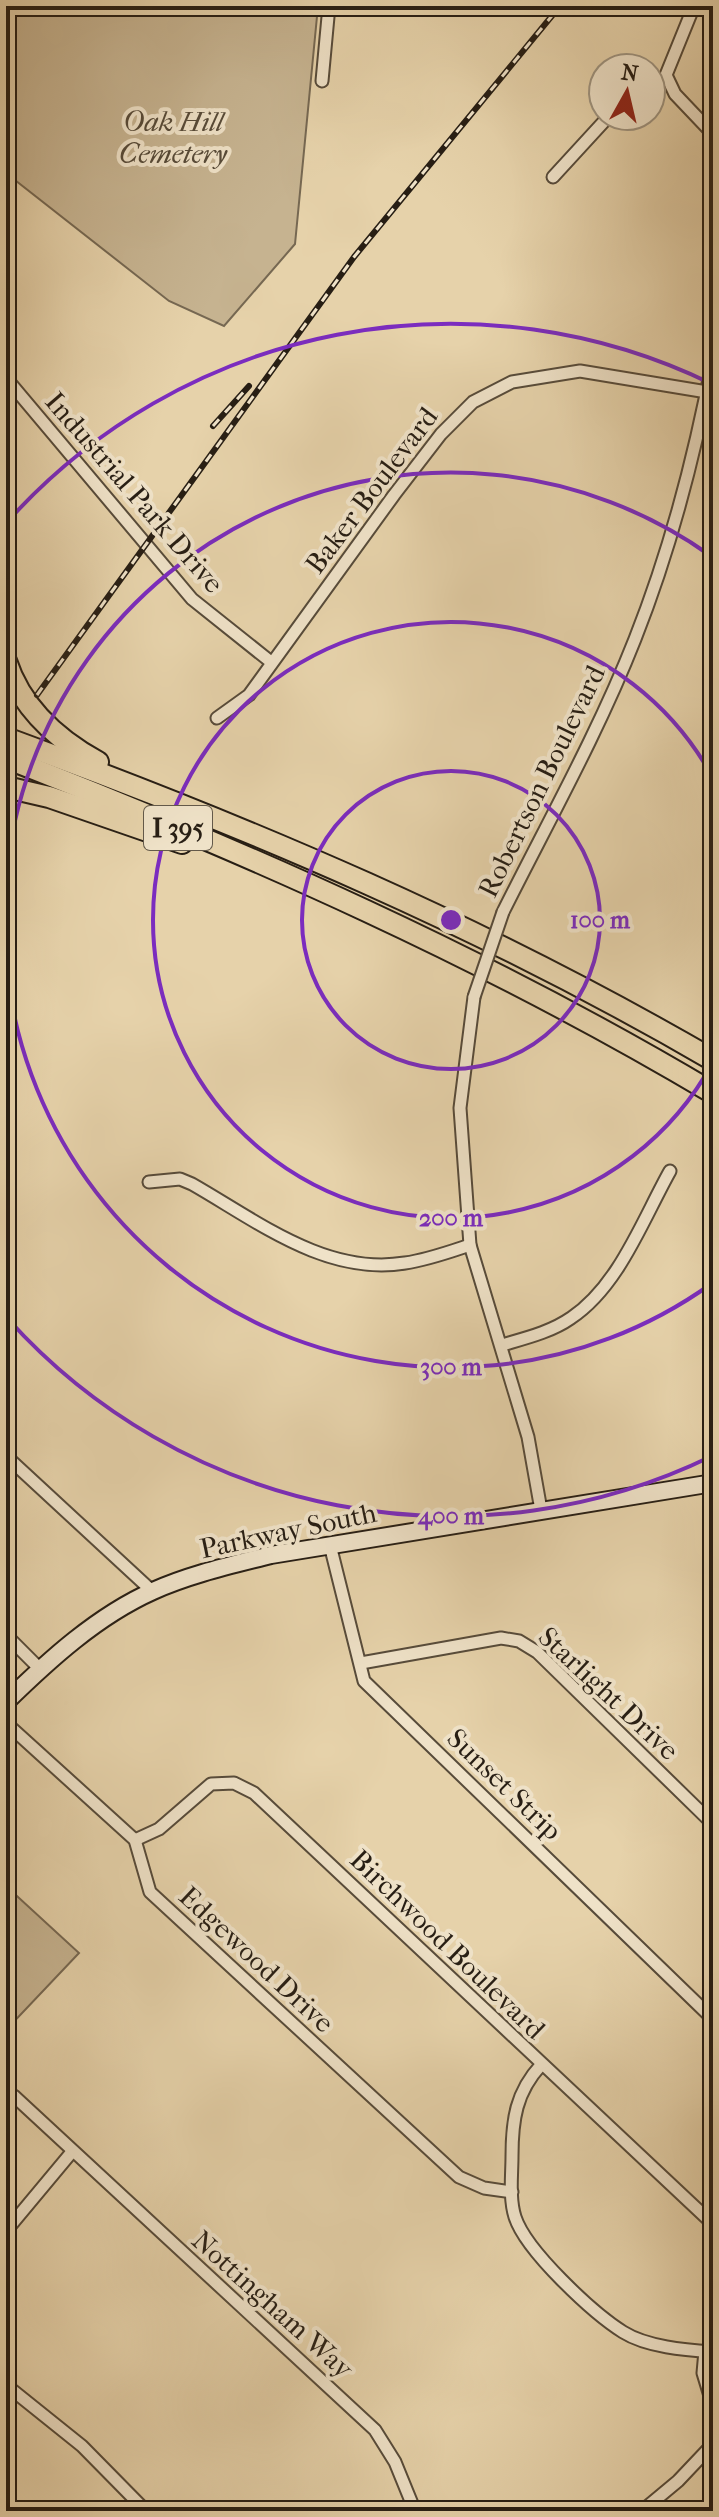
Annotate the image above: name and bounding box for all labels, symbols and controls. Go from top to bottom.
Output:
north arrow [587,52,667,132]
text: N [620,59,640,87]
park label: Oak Hill Cemetery [119,105,228,170]
street label: Industrial Park Drive [38,385,231,600]
street label: Baker Boulevard [298,400,445,580]
street label: Robertson Boulevard [471,659,612,903]
road number: I 395 [144,806,212,850]
centre of rings [437,906,465,934]
text: 100 m [570,906,631,934]
text: 200 m [419,1204,484,1232]
text: 300 m [420,1353,483,1381]
street label: Parkway South [197,1496,380,1565]
text: 400 m [417,1502,485,1531]
street label: Starlight Drive [532,1620,686,1767]
street label: Sunset Strip [441,1722,569,1847]
street label: Birchwood Boulevard [343,1843,553,2046]
street label: Edgewood Drive [173,1879,341,2039]
street label: Nottingham Way [185,2223,361,2386]

